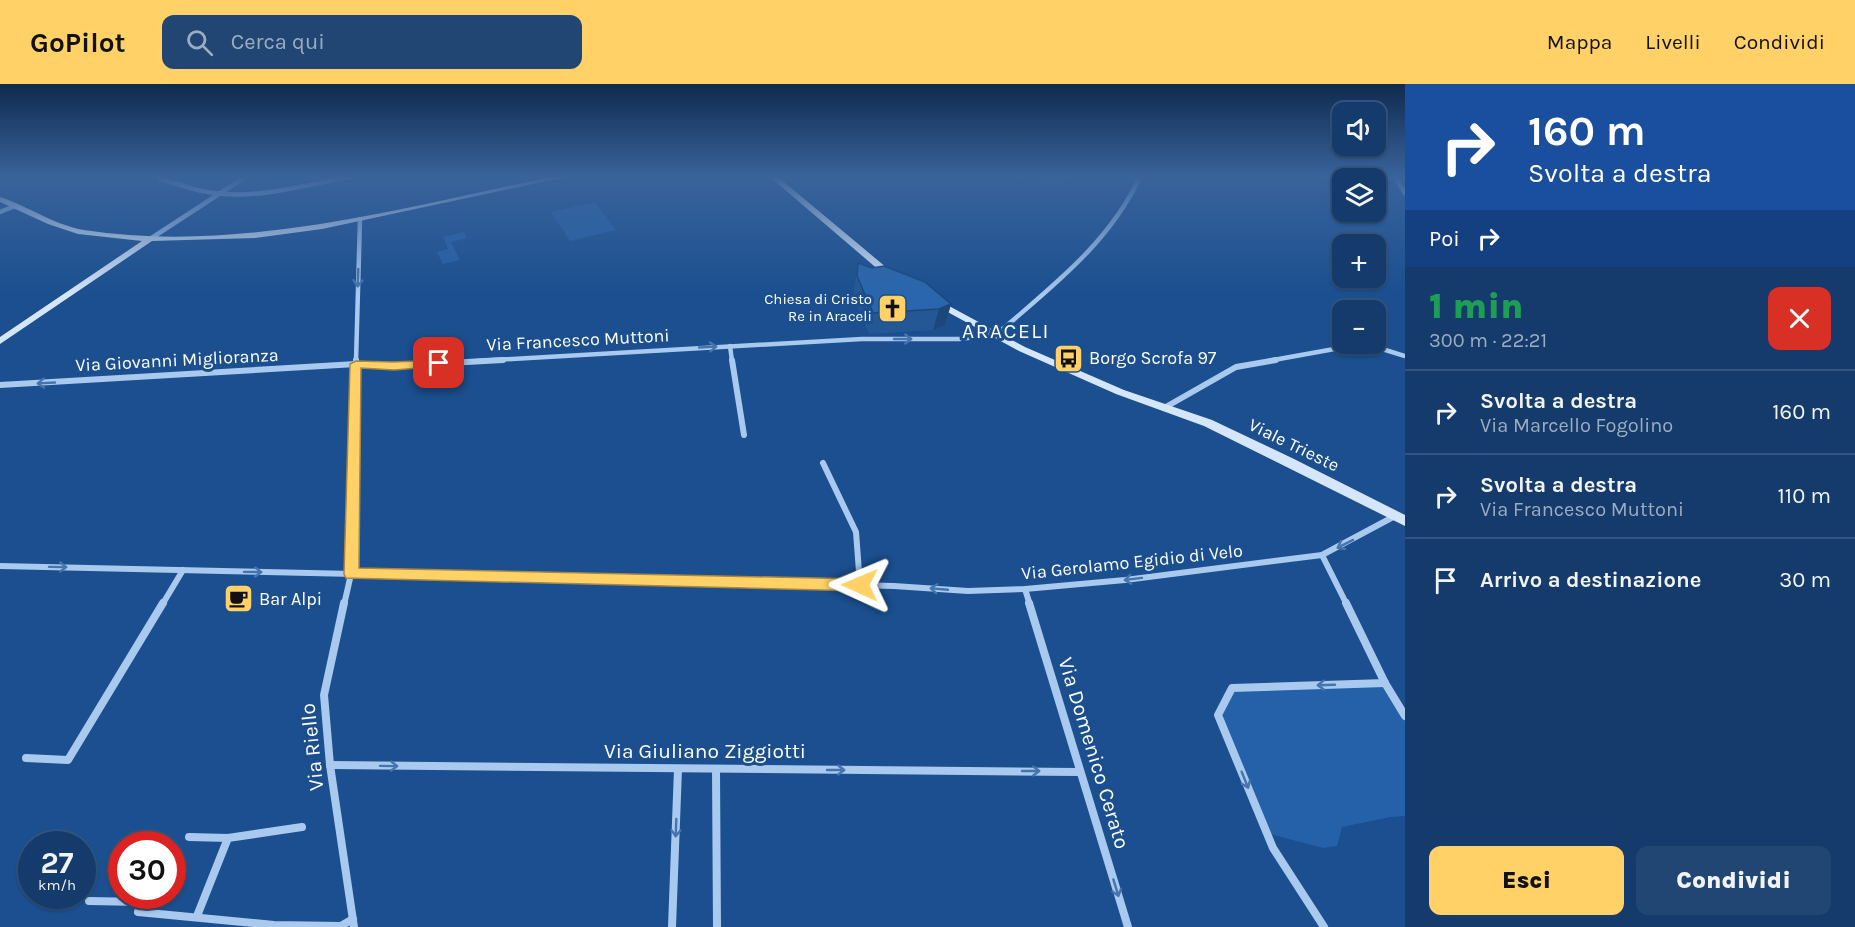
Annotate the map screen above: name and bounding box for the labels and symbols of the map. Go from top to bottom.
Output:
one-way arrow [352,267,364,287]
place label: Chiesa di Cristo Re in Araceli [764,290,872,325]
church icon: Chiesa di Cristo Re in Araceli [877,292,909,324]
district label: ARACELI [962,319,1050,343]
street label: Via Francesco Muttoni [486,324,670,356]
one-way arrow [892,333,912,345]
pin [413,337,464,388]
one-way arrow [697,342,717,353]
bus stop icon: Borgo Scrofa 97 [1052,342,1084,374]
street label: Via Giovanni Miglioranza [75,344,279,376]
place label: Borgo Scrofa 97 [1089,347,1217,369]
one-way arrow [36,378,56,389]
street label: Viale Trieste [1245,414,1343,476]
one-way arrow [1336,538,1354,550]
street label: Via Gerolamo Egidio di Velo [1020,539,1244,585]
position arrow [828,553,892,617]
one-way arrow [48,561,68,573]
one-way arrow [243,566,263,577]
one-way arrow [1124,574,1143,585]
cafe icon: Bar Alpi [222,583,254,615]
one-way arrow [929,583,949,594]
place label: Bar Alpi [259,588,322,610]
street label: Via Domenico Cerato [1053,654,1135,852]
one-way arrow [1317,679,1337,690]
street label: Via Riello [295,702,329,792]
street label: Via Giuliano Ziggiotti [604,739,806,763]
one-way arrow [378,760,398,772]
one-way arrow [825,764,845,776]
one-way arrow [1020,765,1040,777]
one-way arrow [1240,770,1251,788]
one-way arrow [670,817,681,837]
speed limit sign: 30 [108,831,186,909]
one-way arrow [1111,878,1122,897]

